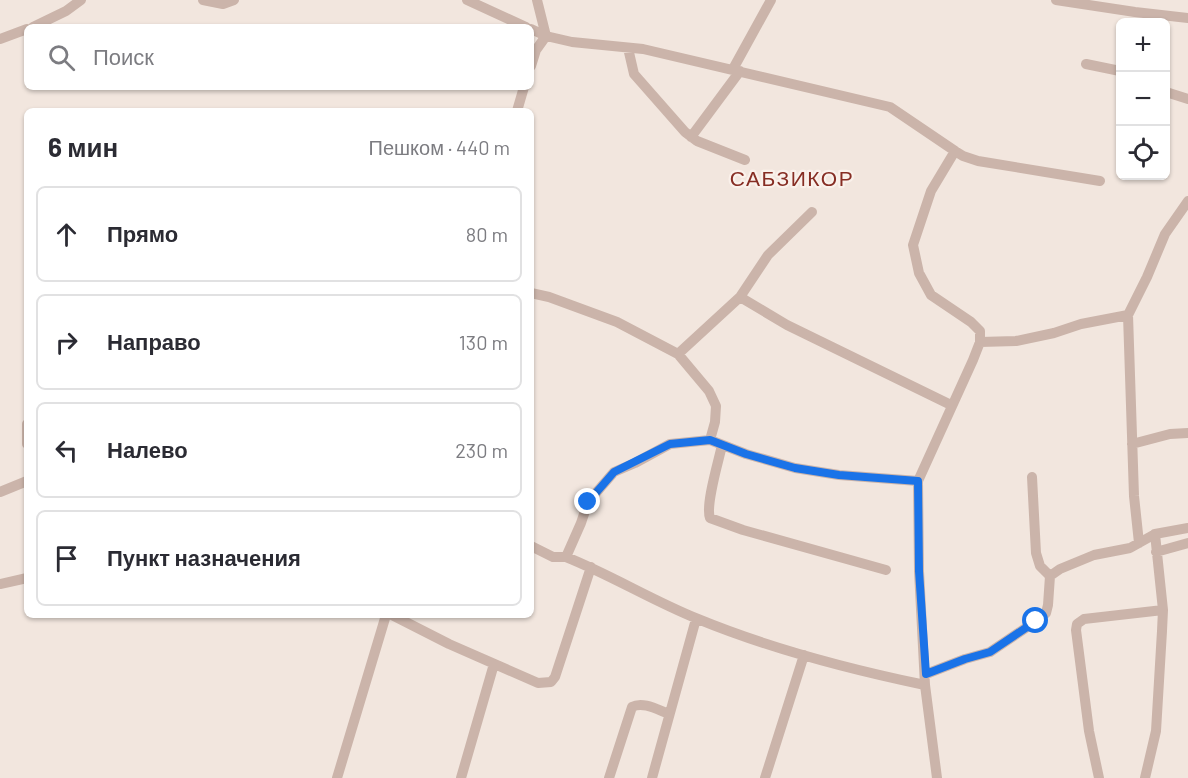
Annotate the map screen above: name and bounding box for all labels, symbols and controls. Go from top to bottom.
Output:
map controls [1116,18,1170,180]
button: + [1116,18,1170,72]
search box [24,24,534,90]
icon: search [45,41,78,74]
text: Поиск [93,43,154,69]
button: − [1116,72,1170,126]
button: locate [1116,126,1170,180]
text: 6 мин [48,131,118,162]
text: Пешком · 440 m [369,135,510,159]
district label: САБЗИКОР [730,165,854,190]
icon: ahead [50,218,83,251]
text: Прямо [107,220,178,246]
text: 80 m [466,222,508,246]
icon: right [50,326,83,359]
text: Направо [107,328,201,354]
text: 130 m [459,330,508,354]
icon: left [50,434,83,467]
text: Налево [107,436,188,462]
text: 230 m [455,438,508,462]
route end [574,488,600,514]
icon: arrive [50,542,83,575]
text: Пункт назначения [107,544,301,570]
route start [1022,607,1048,633]

